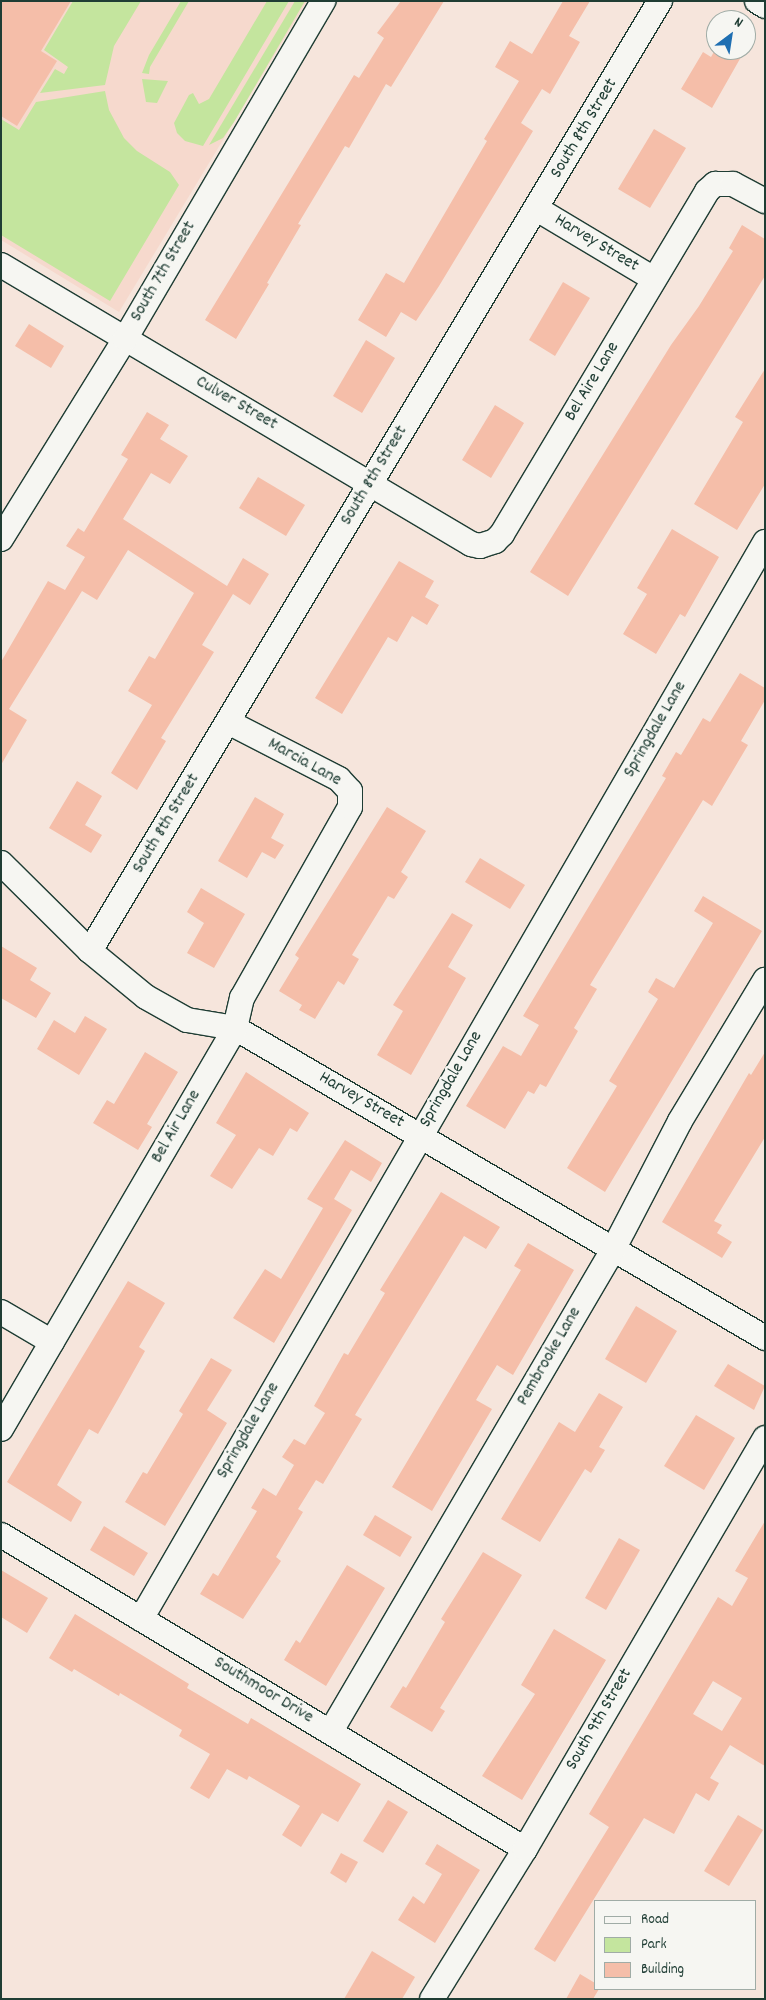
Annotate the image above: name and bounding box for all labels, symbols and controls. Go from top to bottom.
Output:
north arrow [706,10,756,60]
text: N [730,13,746,33]
street label: South 8th Street [547,75,623,183]
street label: Harvey Street [550,210,642,278]
street label: South 7th Street [127,218,201,326]
street label: Bel Aire Lane [561,338,625,426]
street label: Culver Street [191,372,281,436]
street label: South 8th Street [337,422,413,530]
street label: Springdale Lane [620,678,692,782]
street label: Marcia Lane [263,734,345,792]
street label: South 8th Street [129,770,205,878]
street label: Springdale Lane [416,1028,488,1132]
street label: Harvey Street [315,1068,407,1134]
street label: Bel Air Lane [147,1087,207,1167]
street label: Pembrooke Lane [513,1304,587,1410]
street label: Springdale Lane [213,1379,285,1483]
street label: Southmoor Drive [209,1653,317,1729]
street label: South 9th Street [562,1665,638,1775]
legend [594,1900,756,1990]
text: Road [641,1909,669,1931]
text: Park [641,1934,667,1956]
text: Building [641,1959,684,1981]

